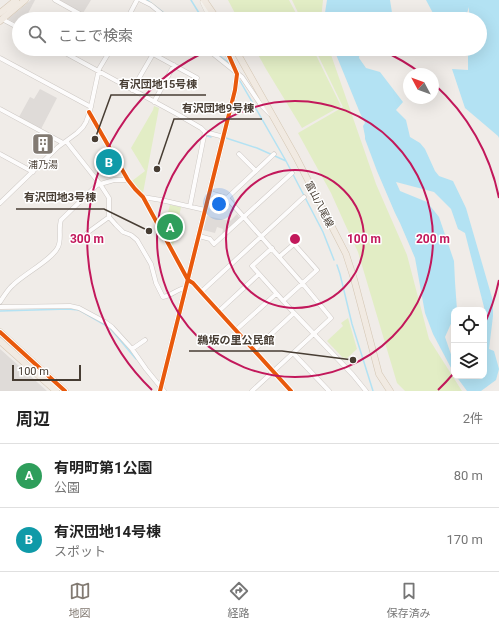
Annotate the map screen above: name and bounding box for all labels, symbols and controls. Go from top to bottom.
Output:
search box [12,12,487,56]
icon: search [26,23,48,45]
text: ここで検索 [58,27,133,45]
north arrow [403,68,439,104]
callout: 有沢団地15号棟 [111,72,206,95]
text: 有沢団地15号棟 [119,78,197,91]
callout: 有沢団地9号棟 [174,96,262,119]
text: 有沢団地9号棟 [182,102,254,115]
building icon: 浦乃湯 [30,131,56,157]
pin: B [96,147,122,177]
place label: 浦乃湯 [28,159,58,170]
street label: 富山八尾線 [303,179,336,229]
callout: 有沢団地3号棟 [16,186,104,209]
text: 有沢団地3号棟 [24,191,96,204]
your location [209,194,229,214]
pin: A [157,212,183,242]
text: 300 m [70,232,104,246]
centre of rings [288,232,302,246]
text: 100 m [347,232,381,246]
text: 200 m [416,232,450,246]
map controls [451,307,487,379]
button: locate [451,307,487,343]
callout: 鵜坂の里公民館 [189,328,282,351]
text: 鵜坂の里公民館 [197,334,275,347]
button: layers [451,343,487,379]
scale bar [12,363,81,382]
text: 100 m [18,365,49,378]
text: 周辺 [16,409,50,429]
text: 2件 [463,411,483,426]
text: 有明町第1公園 [54,459,153,477]
text: A [25,468,33,483]
text: 80 m [454,468,483,483]
text: 公園 [54,480,80,495]
text: 有沢団地14号棟 [54,523,161,541]
text: B [25,532,33,547]
text: 170 m [446,532,483,547]
text: スポット [54,544,106,559]
tab: 地図 [69,580,91,620]
tab: 経路 [228,580,250,620]
tab: 保存済み [387,580,431,620]

